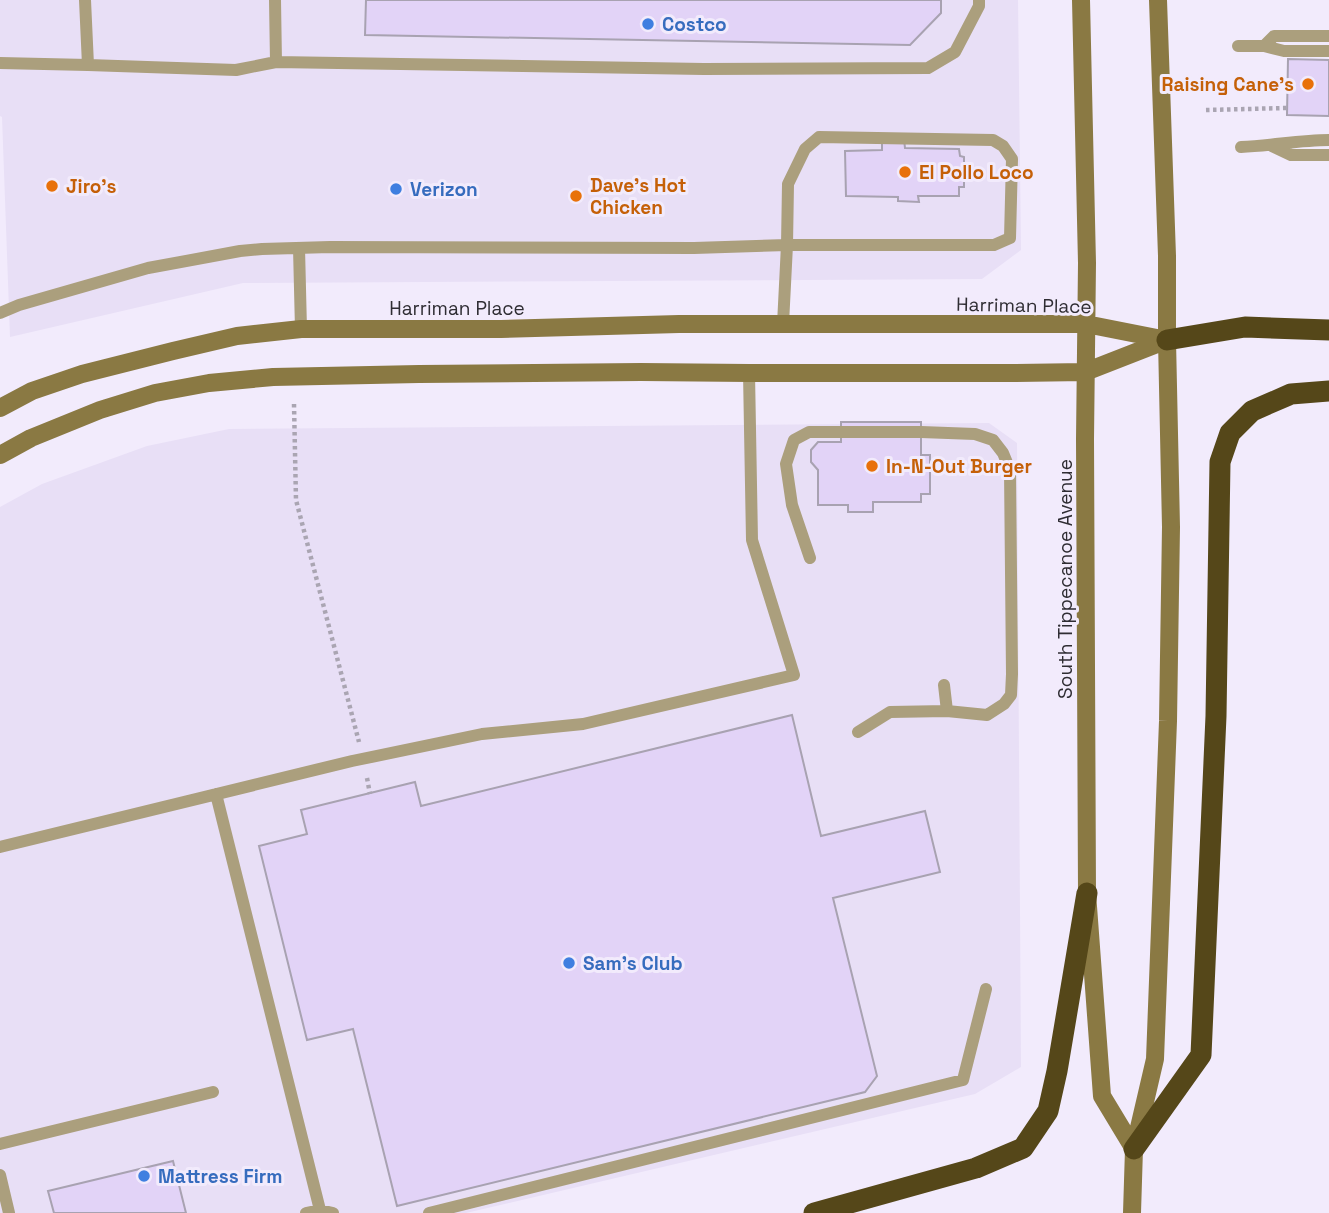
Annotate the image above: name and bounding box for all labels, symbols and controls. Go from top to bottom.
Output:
place label: Costco [662,12,727,37]
marker: Costco [640,16,656,32]
place label: Raising Cane's [1162,72,1294,97]
marker: Raising Cane's [1300,76,1316,92]
place label: El Pollo Loco [919,160,1034,185]
marker: El Pollo Loco [897,164,913,180]
place label: Dave's Hot Chicken [590,173,686,220]
place label: Jiro's [66,174,116,199]
place label: Verizon [410,177,478,202]
marker: Jiro's [44,178,60,194]
marker: Verizon [388,181,404,197]
marker: Dave's Hot Chicken [568,188,584,204]
street label: Harriman Place [956,292,1092,319]
street label: Harriman Place [389,296,525,321]
place label: In-N-Out Burger [886,454,1032,479]
marker: In-N-Out Burger [864,458,880,474]
street label: South Tippecanoe Avenue [1053,459,1078,699]
place label: Sam's Club [583,951,683,976]
marker: Sam's Club [561,955,577,971]
place label: Mattress Firm [158,1164,282,1189]
marker: Mattress Firm [136,1168,152,1184]

